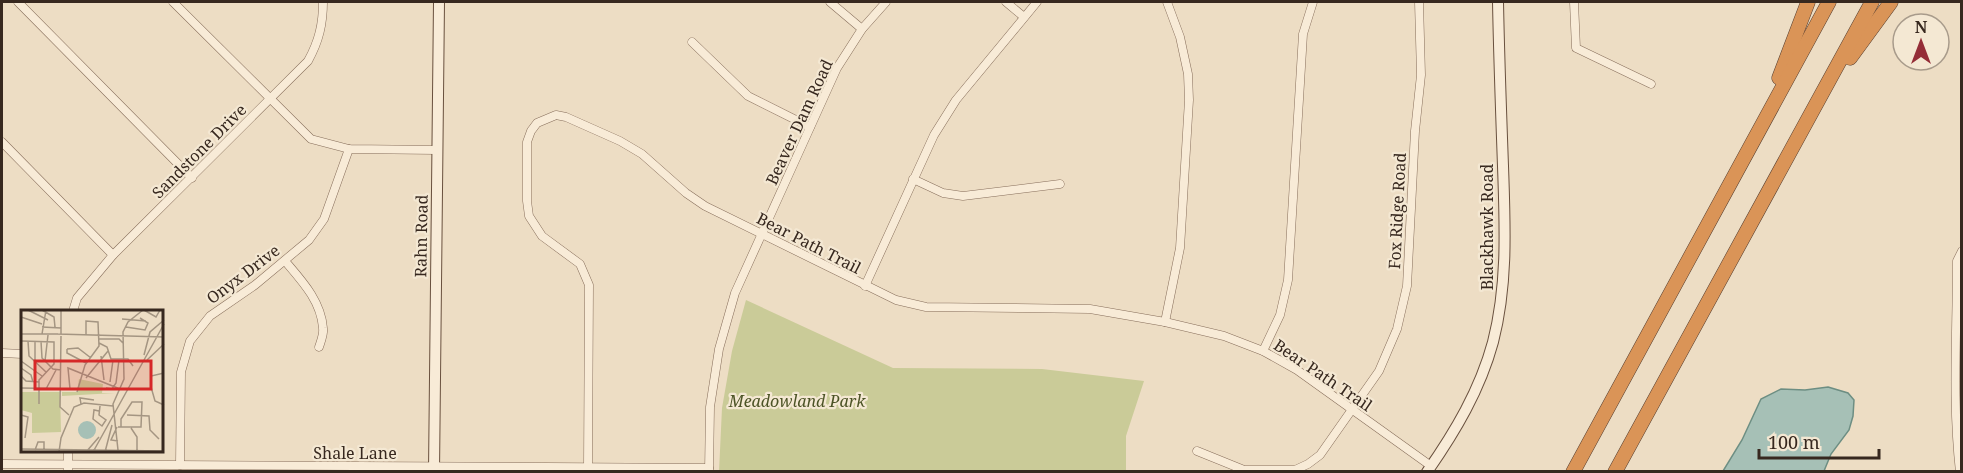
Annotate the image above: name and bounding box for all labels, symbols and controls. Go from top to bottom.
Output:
north arrow [1891,12,1951,72]
text: N [1915,16,1928,38]
street label: Beaver Dam Road [760,56,838,188]
street label: Sandstone Drive [147,99,251,203]
street label: Fox Ridge Road [1383,152,1411,270]
street label: Blackhawk Road [1476,163,1498,290]
street label: Rahn Road [409,194,433,278]
street label: Bear Path Trail [753,207,865,279]
street label: Onyx Drive [202,239,284,309]
inset map [21,310,164,452]
street label: Bear Path Trail [1269,334,1377,416]
park label: Meadowland Park [728,390,866,412]
scale bar [1759,422,1879,460]
text: 100 m [1768,430,1820,454]
street label: Shale Lane [313,442,397,464]

